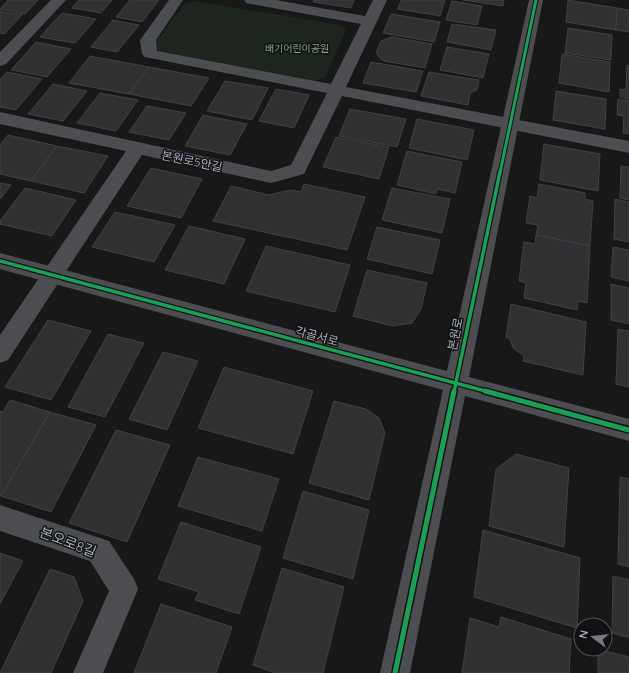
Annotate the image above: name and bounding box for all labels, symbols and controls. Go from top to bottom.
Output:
park label: 배기어린이공원 [265,42,329,55]
street label: 본원로5안길 [160,147,224,175]
street label: 본원로 [444,316,466,352]
street label: 각골서로 [294,323,340,349]
street label: 본오로8길 [37,523,99,561]
north arrow [573,617,613,657]
text: N [576,629,591,640]

